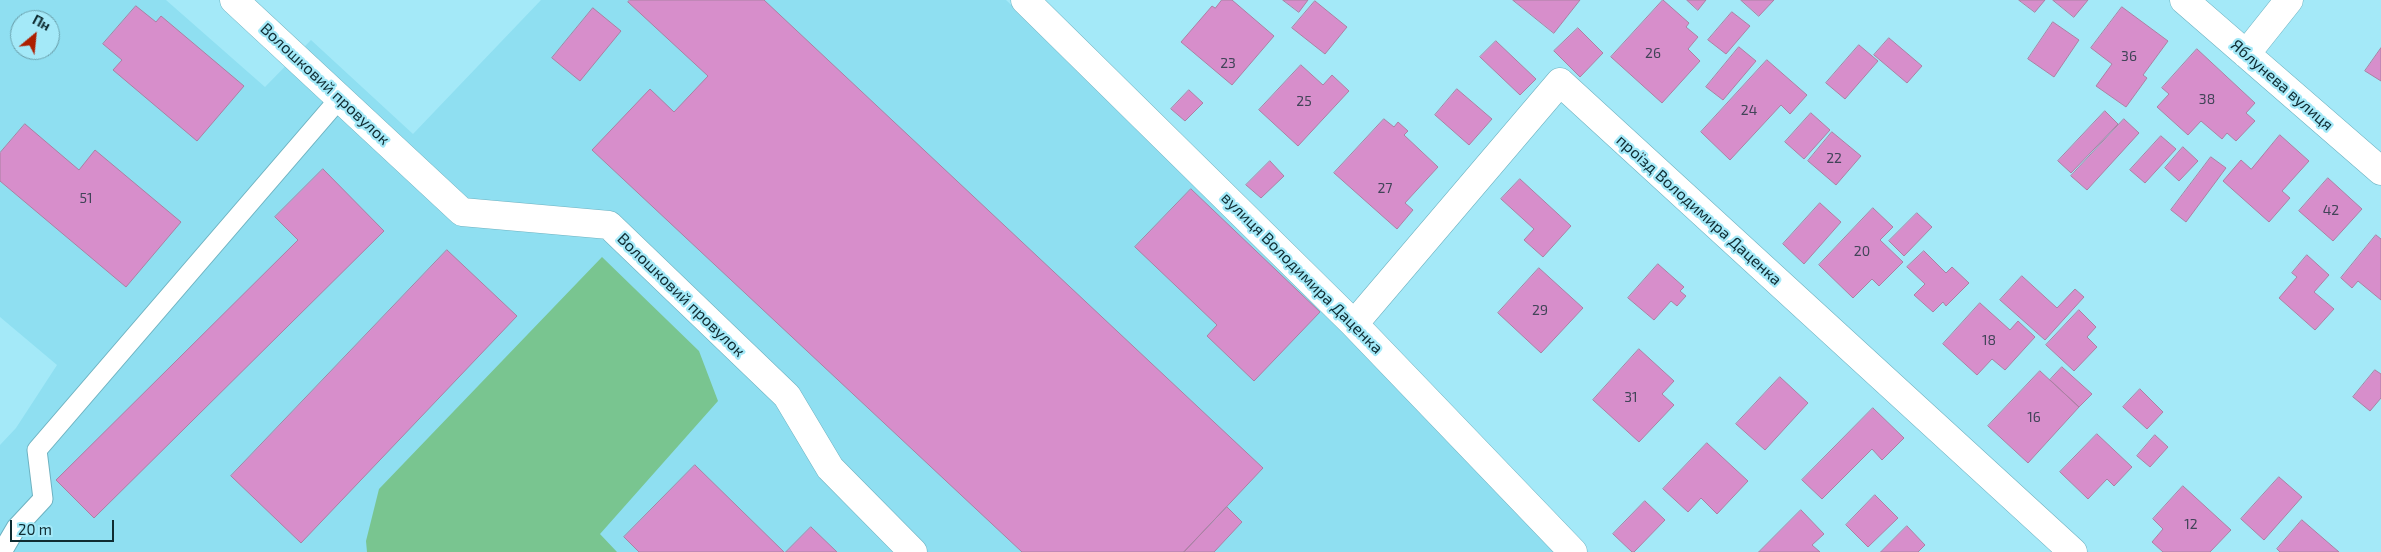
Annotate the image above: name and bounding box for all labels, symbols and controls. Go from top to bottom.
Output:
north arrow [10,10,60,60]
text: Пн [30,10,54,34]
street label: Волошковий провулок [256,19,394,149]
street label: Яблунева вулиця [2227,35,2337,135]
house number: 26 [1645,45,1661,61]
house number: 36 [2121,48,2137,64]
house number: 23 [1220,55,1236,71]
house number: 38 [2199,91,2215,107]
house number: 25 [1296,93,1312,109]
house number: 24 [1741,102,1757,118]
street label: проїзд Володимира Даценка [1612,131,1786,289]
house number: 22 [1826,150,1842,166]
house number: 27 [1377,180,1393,196]
street label: вулиця Володимира Даценка [1217,188,1387,358]
house number: 51 [79,190,93,206]
house number: 42 [2323,202,2339,218]
street label: Волошковий провулок [613,229,749,361]
house number: 20 [1854,243,1870,259]
house number: 29 [1532,302,1548,318]
house number: 18 [1982,332,1996,348]
house number: 31 [1624,389,1638,405]
house number: 16 [2027,409,2041,425]
scale bar [12,510,116,542]
house number: 12 [2184,516,2198,532]
text: 20 m [18,520,52,538]

